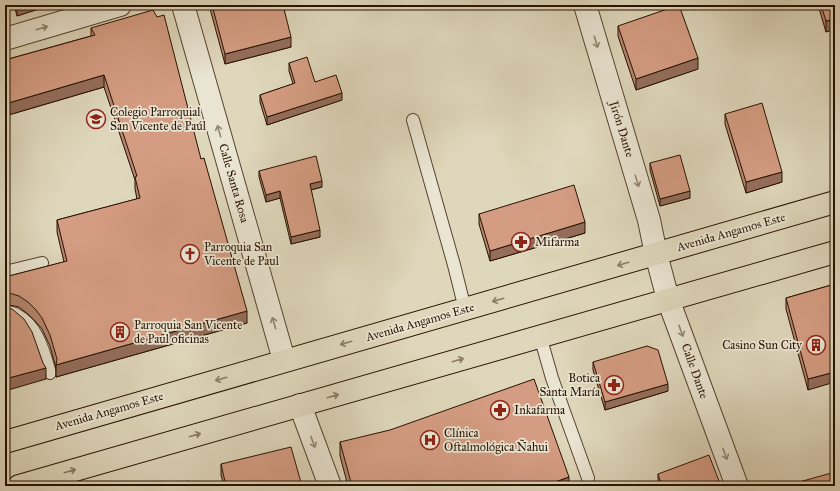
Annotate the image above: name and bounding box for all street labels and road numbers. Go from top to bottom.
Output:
street label: Jirón Dante [605,97,637,159]
street label: Calle Santa Rosa [216,142,252,225]
street label: Avenida Angamos Este [674,210,787,255]
street label: Avenida Angamos Este [363,300,476,345]
street label: Calle Dante [679,342,711,400]
street label: Avenida Angamos Este [52,389,165,434]

